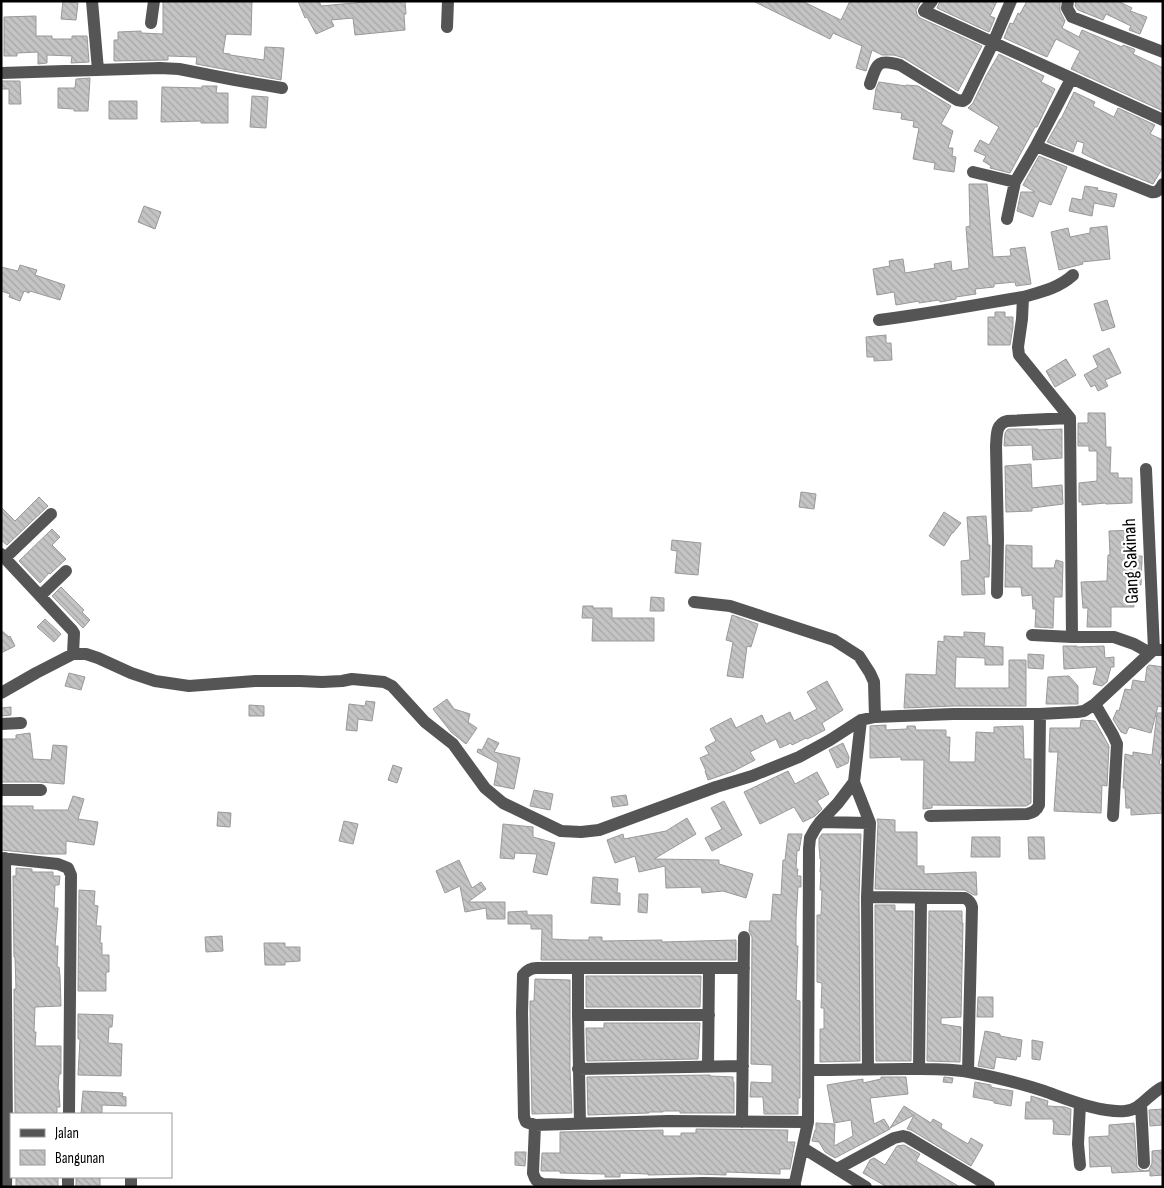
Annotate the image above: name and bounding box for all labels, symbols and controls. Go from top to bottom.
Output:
street label: Gang Sakinah [1118,518,1144,604]
legend [10,1113,172,1178]
text: Jalan [54,1124,79,1143]
text: Bangunan [55,1149,105,1168]

